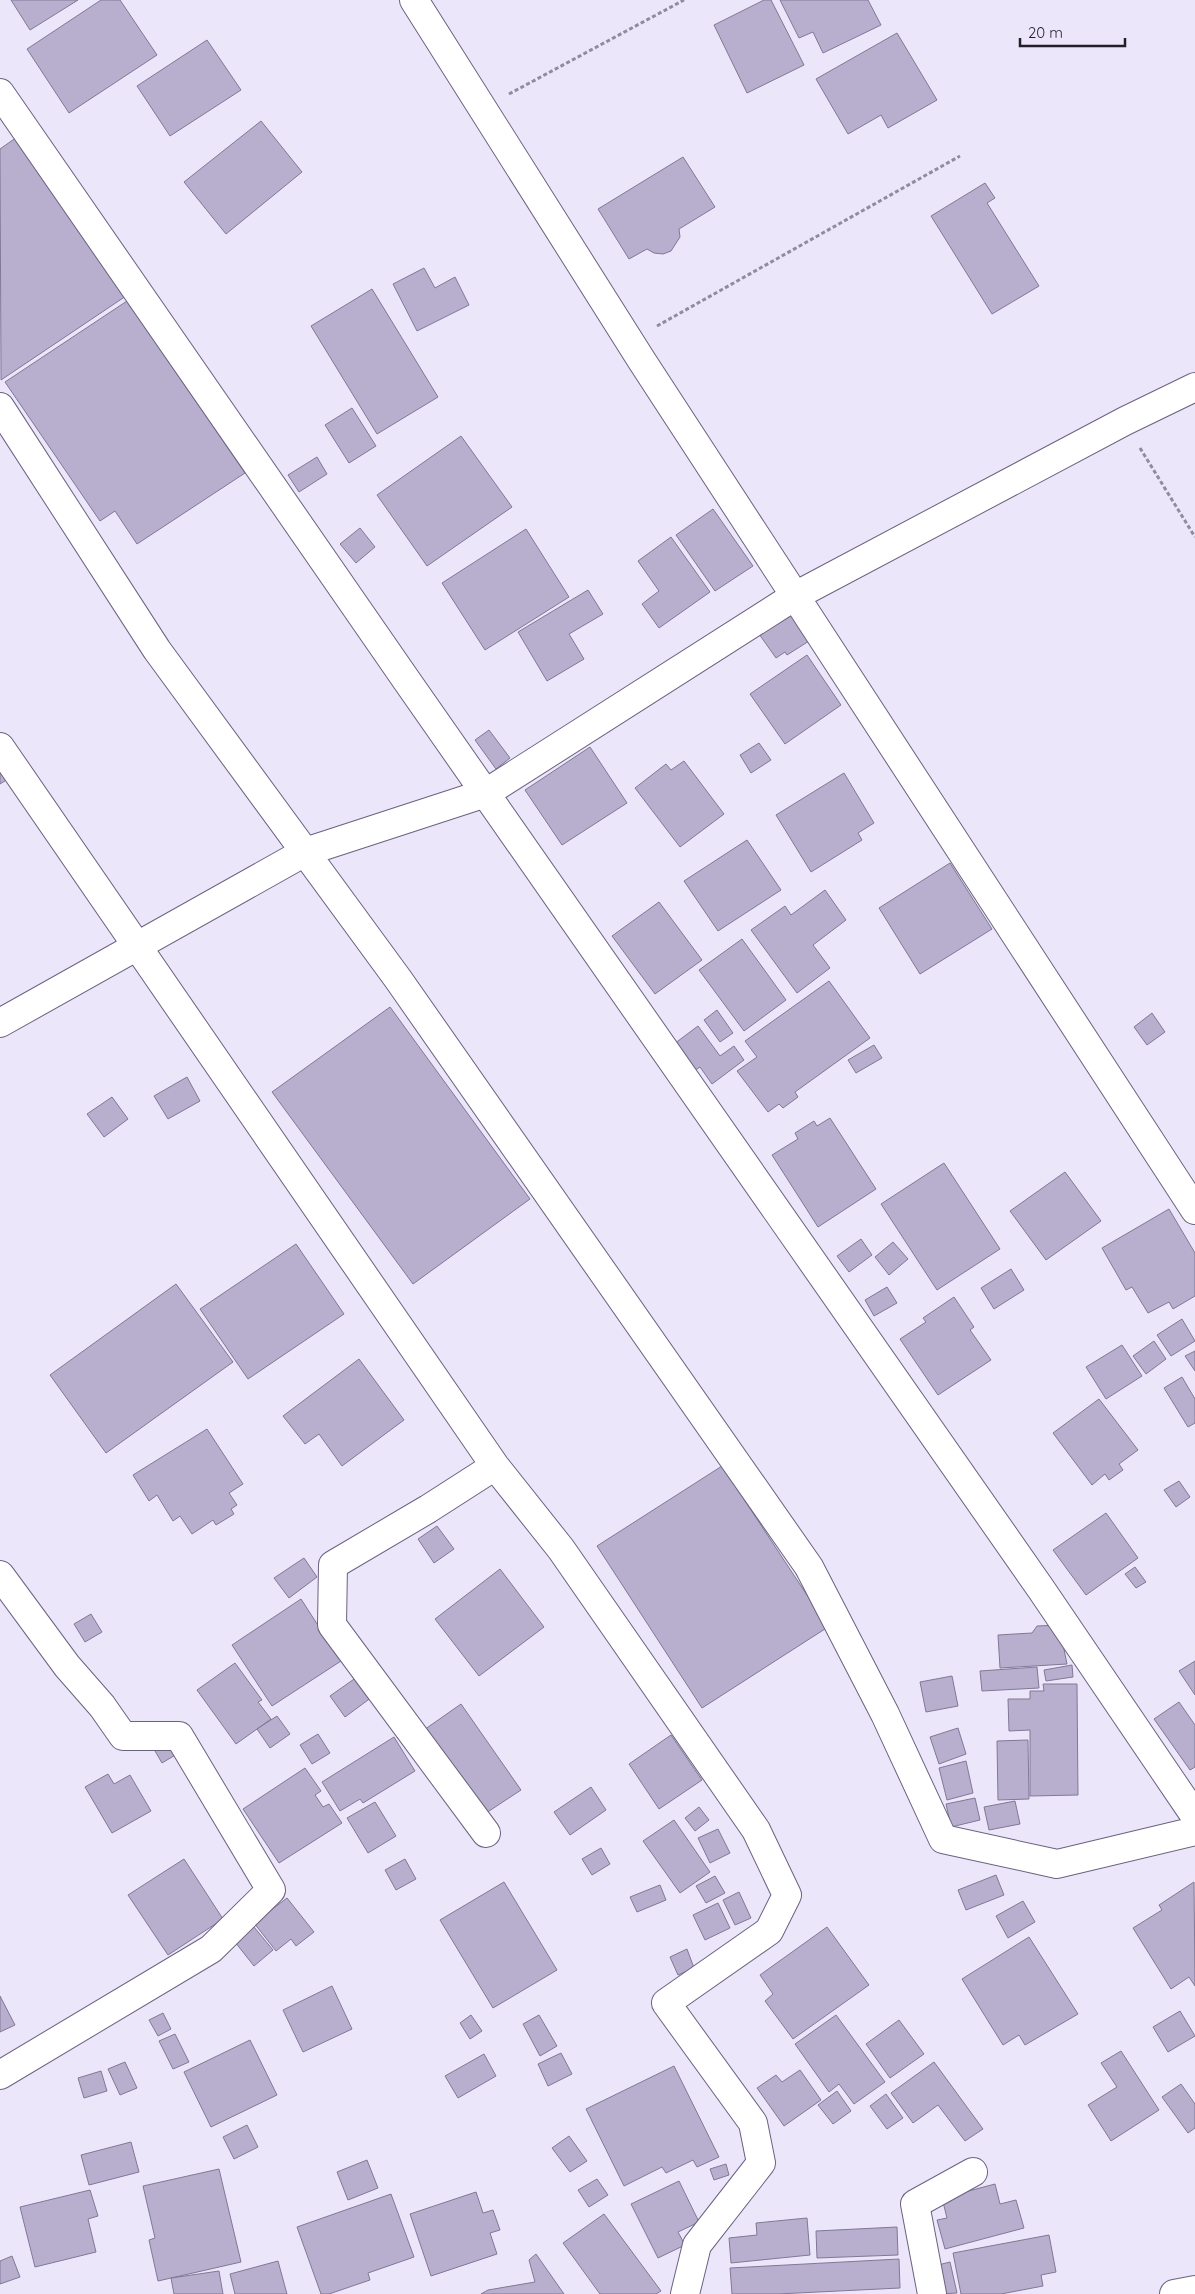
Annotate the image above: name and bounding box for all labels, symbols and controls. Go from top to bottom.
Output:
scale bar [1020,15,1125,47]
text: 20 m [1028,23,1063,42]

